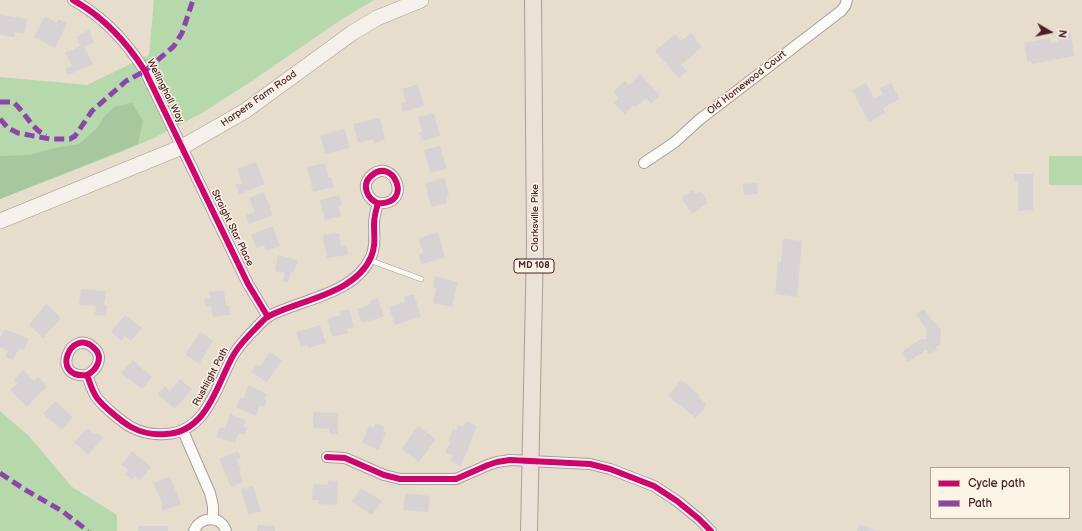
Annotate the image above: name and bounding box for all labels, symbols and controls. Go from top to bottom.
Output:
north arrow [1030,12,1070,52]
text: N [1055,29,1069,39]
street label: Old Homewood Court [705,48,789,118]
street label: Wellinghall Way [144,57,186,125]
street label: Harpers Farm Road [219,68,299,130]
street label: Clarksville Pike [529,184,541,252]
street label: Straight Star Place [208,188,256,268]
road number: MD 108 [514,259,554,273]
street label: Rushlight Path [190,346,232,408]
legend [930,467,1070,519]
text: Cycle path [968,476,1025,491]
text: Path [968,496,992,511]

